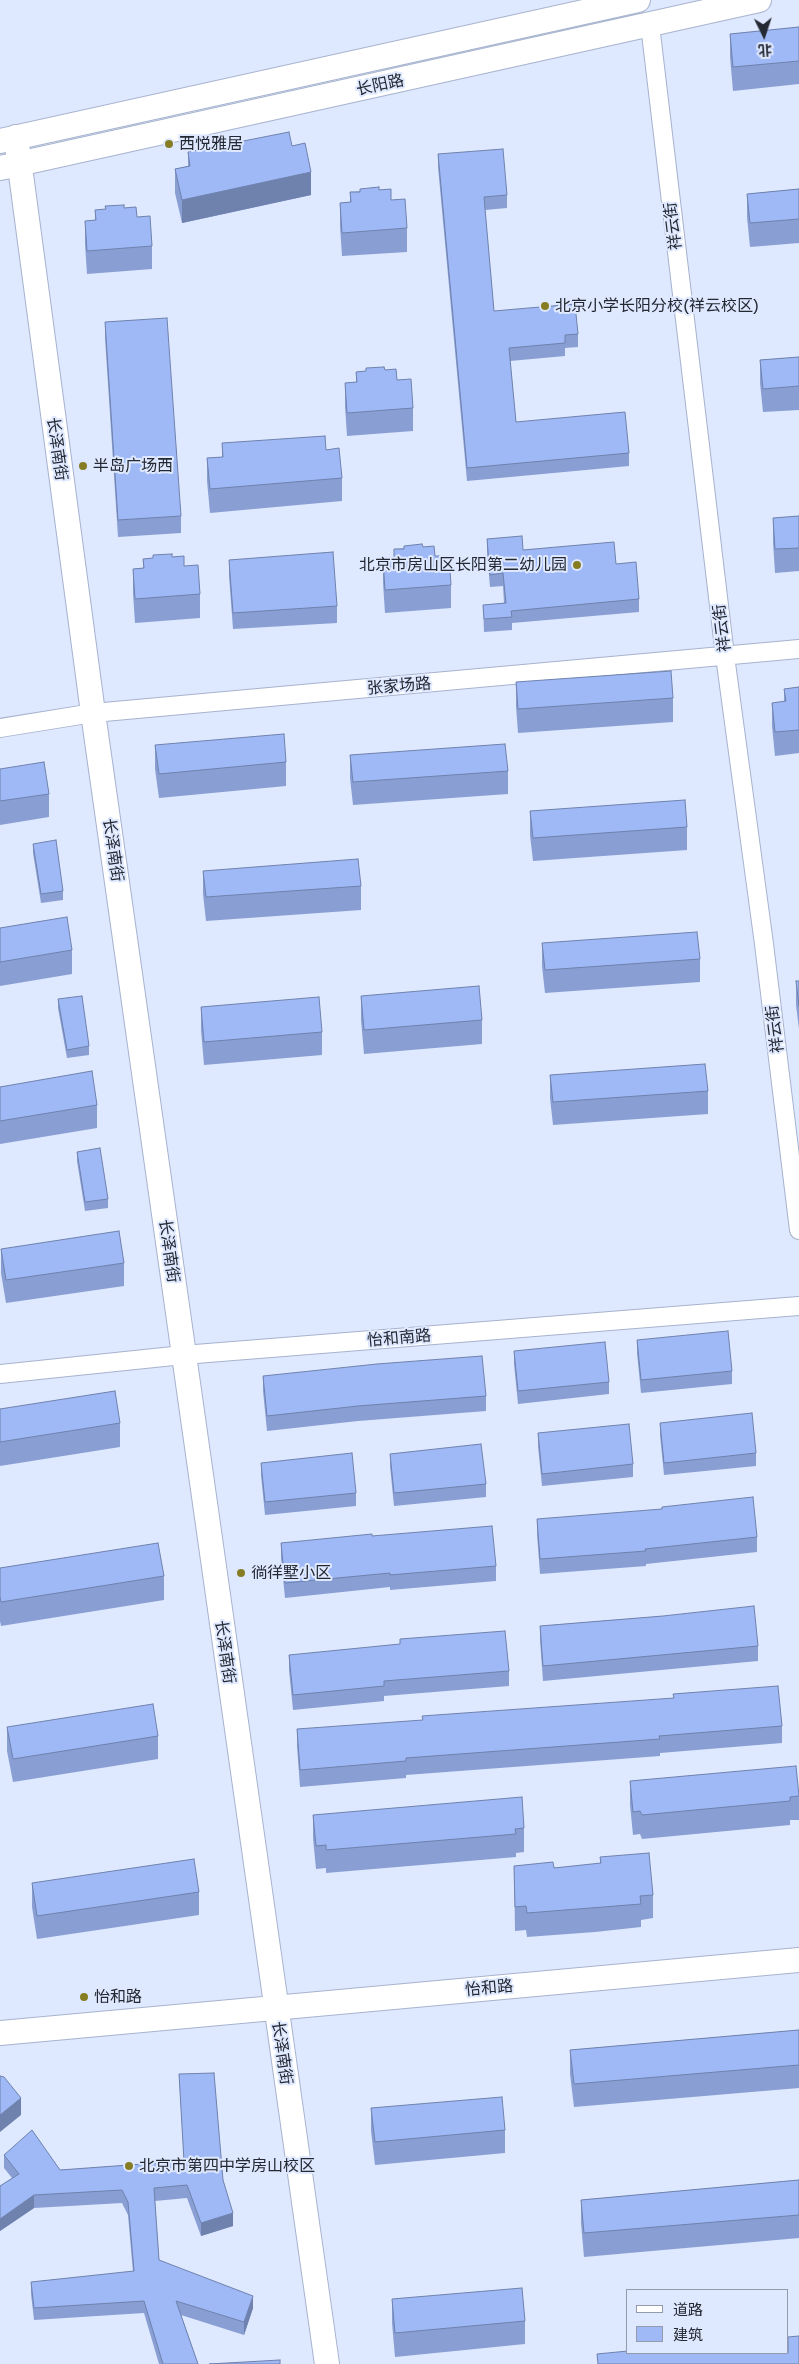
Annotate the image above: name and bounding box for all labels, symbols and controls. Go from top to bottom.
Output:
north arrow [739,10,789,60]
text: 北 [758,41,773,59]
street label: 长阳路 [355,71,405,99]
place label: 西悦雅居 [179,134,243,154]
marker: 西悦雅居 [163,138,175,150]
street label: 祥云街 [661,201,685,251]
place label: 北京小学长阳分校(祥云校区) [555,296,759,316]
marker: 北京小学长阳分校(祥云校区) [539,300,551,312]
street label: 长泽南街 [43,416,71,482]
place label: 半岛广场西 [93,456,173,476]
marker: 半岛广场西 [77,460,89,472]
place label: 北京市房山区长阳第二幼儿园 [359,555,567,575]
marker: 北京市房山区长阳第二幼儿园 [571,559,583,571]
street label: 祥云街 [710,603,734,653]
street label: 张家场路 [366,674,432,698]
street label: 长泽南街 [99,817,127,883]
street label: 祥云街 [763,1004,787,1054]
street label: 长泽南街 [155,1218,183,1284]
street label: 怡和南路 [366,1326,432,1350]
place label: 徜徉墅小区 [251,1563,331,1583]
marker: 徜徉墅小区 [235,1567,247,1579]
street label: 长泽南街 [211,1619,239,1685]
street label: 怡和路 [464,1976,514,2000]
place label: 怡和路 [94,1987,142,2007]
marker: 怡和路 [78,1991,90,2003]
street label: 长泽南街 [268,2020,296,2086]
place label: 北京市第四中学房山校区 [139,2156,315,2176]
marker: 北京市第四中学房山校区 [123,2160,135,2172]
legend [626,2289,789,2354]
text: 道路 [673,2300,703,2318]
text: 建筑 [673,2325,703,2343]

